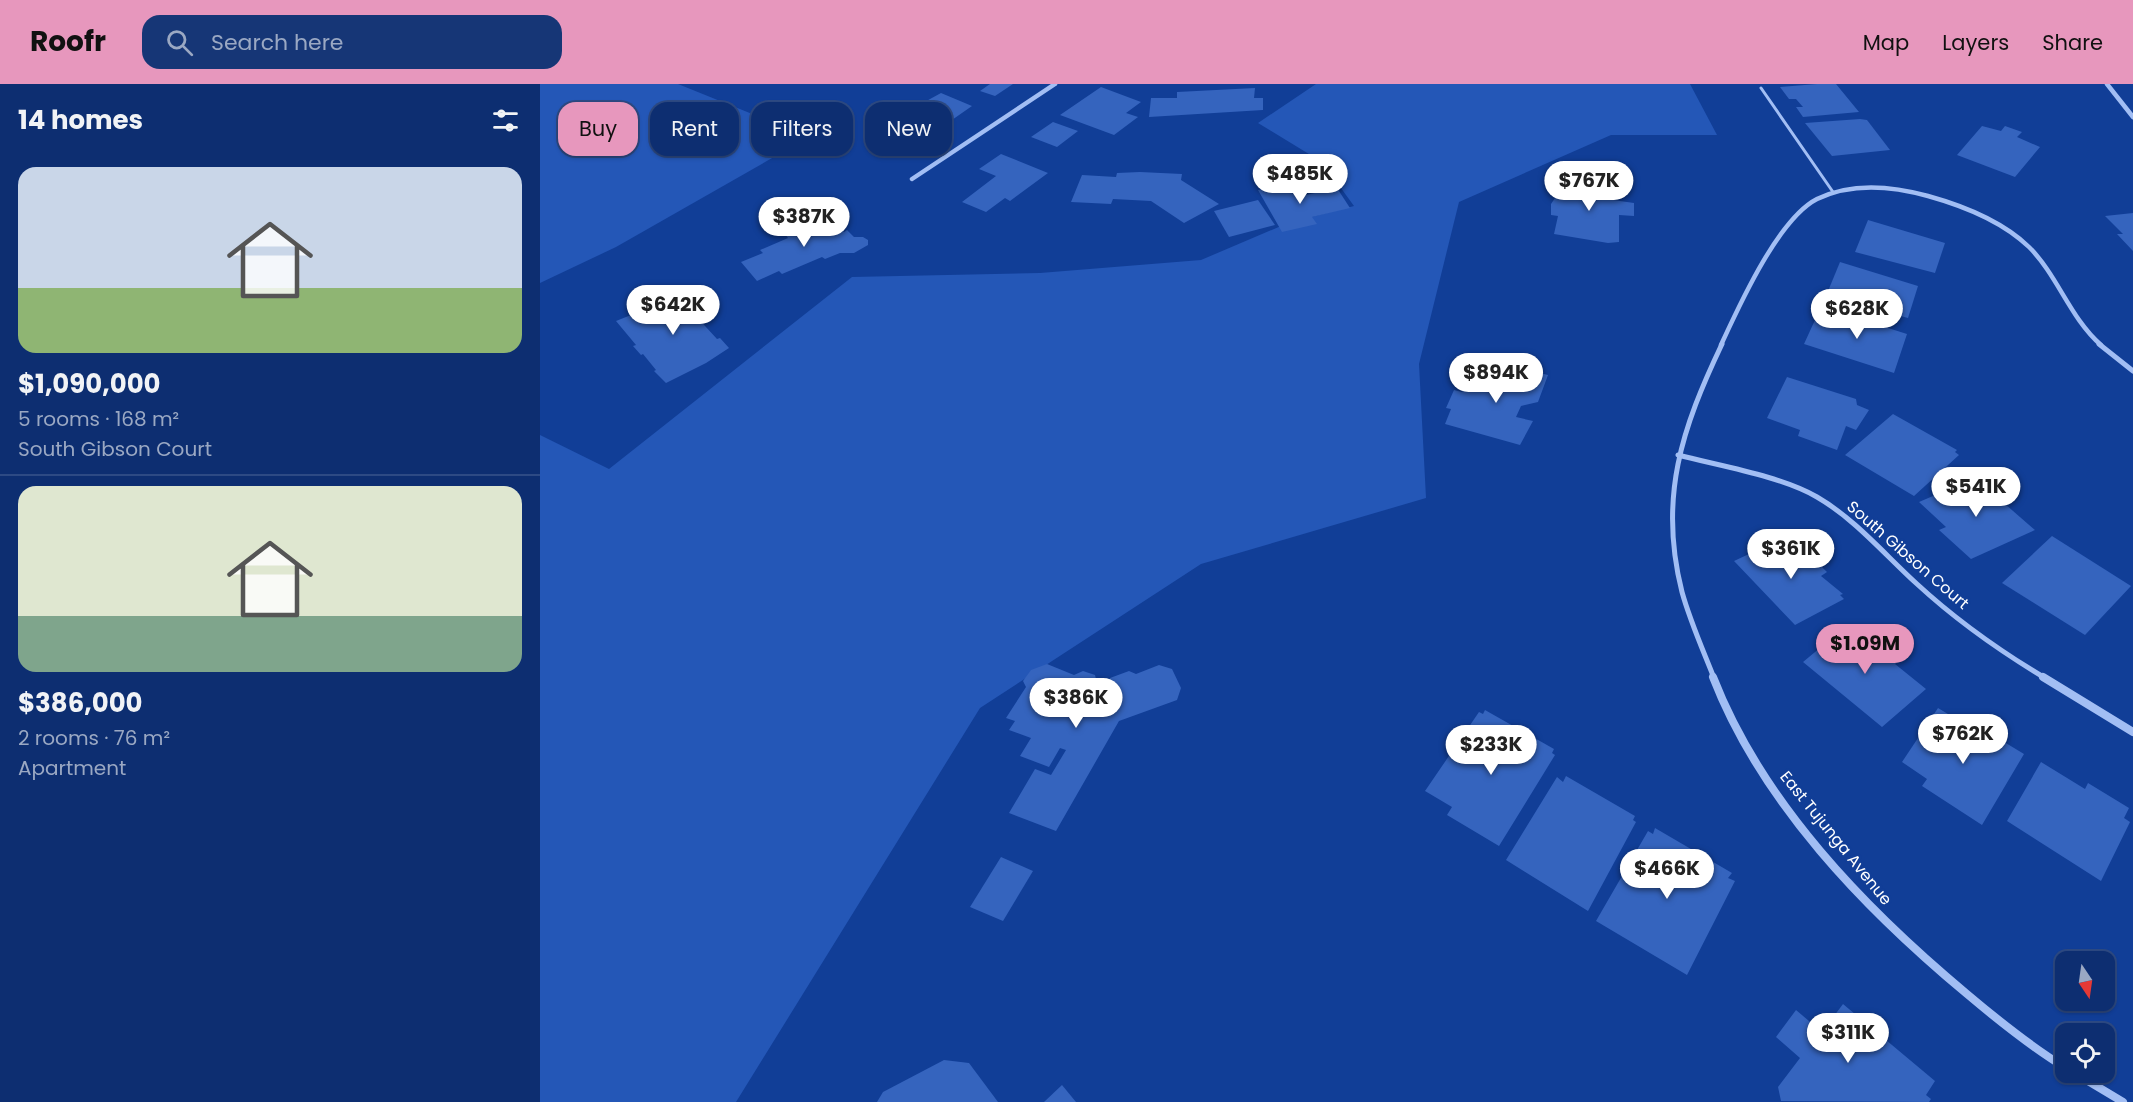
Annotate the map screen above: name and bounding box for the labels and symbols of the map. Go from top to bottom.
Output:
pin: $485K [1258,154,1342,205]
pin: $767K [1547,161,1631,212]
pin: $387K [762,197,846,248]
pin: $642K [631,285,715,336]
pin: $628K [1815,289,1899,340]
pin: $894K [1454,353,1538,404]
pin: $541K [1934,467,2018,518]
street label: South Gibson Court [1842,495,1974,615]
pin: $361K [1749,529,1833,580]
pin: $1.09M [1816,624,1914,675]
pin: $386K [1034,678,1118,729]
pin: $762K [1921,714,2005,765]
pin: $233K [1449,725,1533,776]
street label: East Tujunga Avenue [1775,766,1897,910]
pin: $466K [1625,849,1709,900]
north arrow [2055,951,2115,1011]
pin: $311K [1806,1013,1890,1064]

